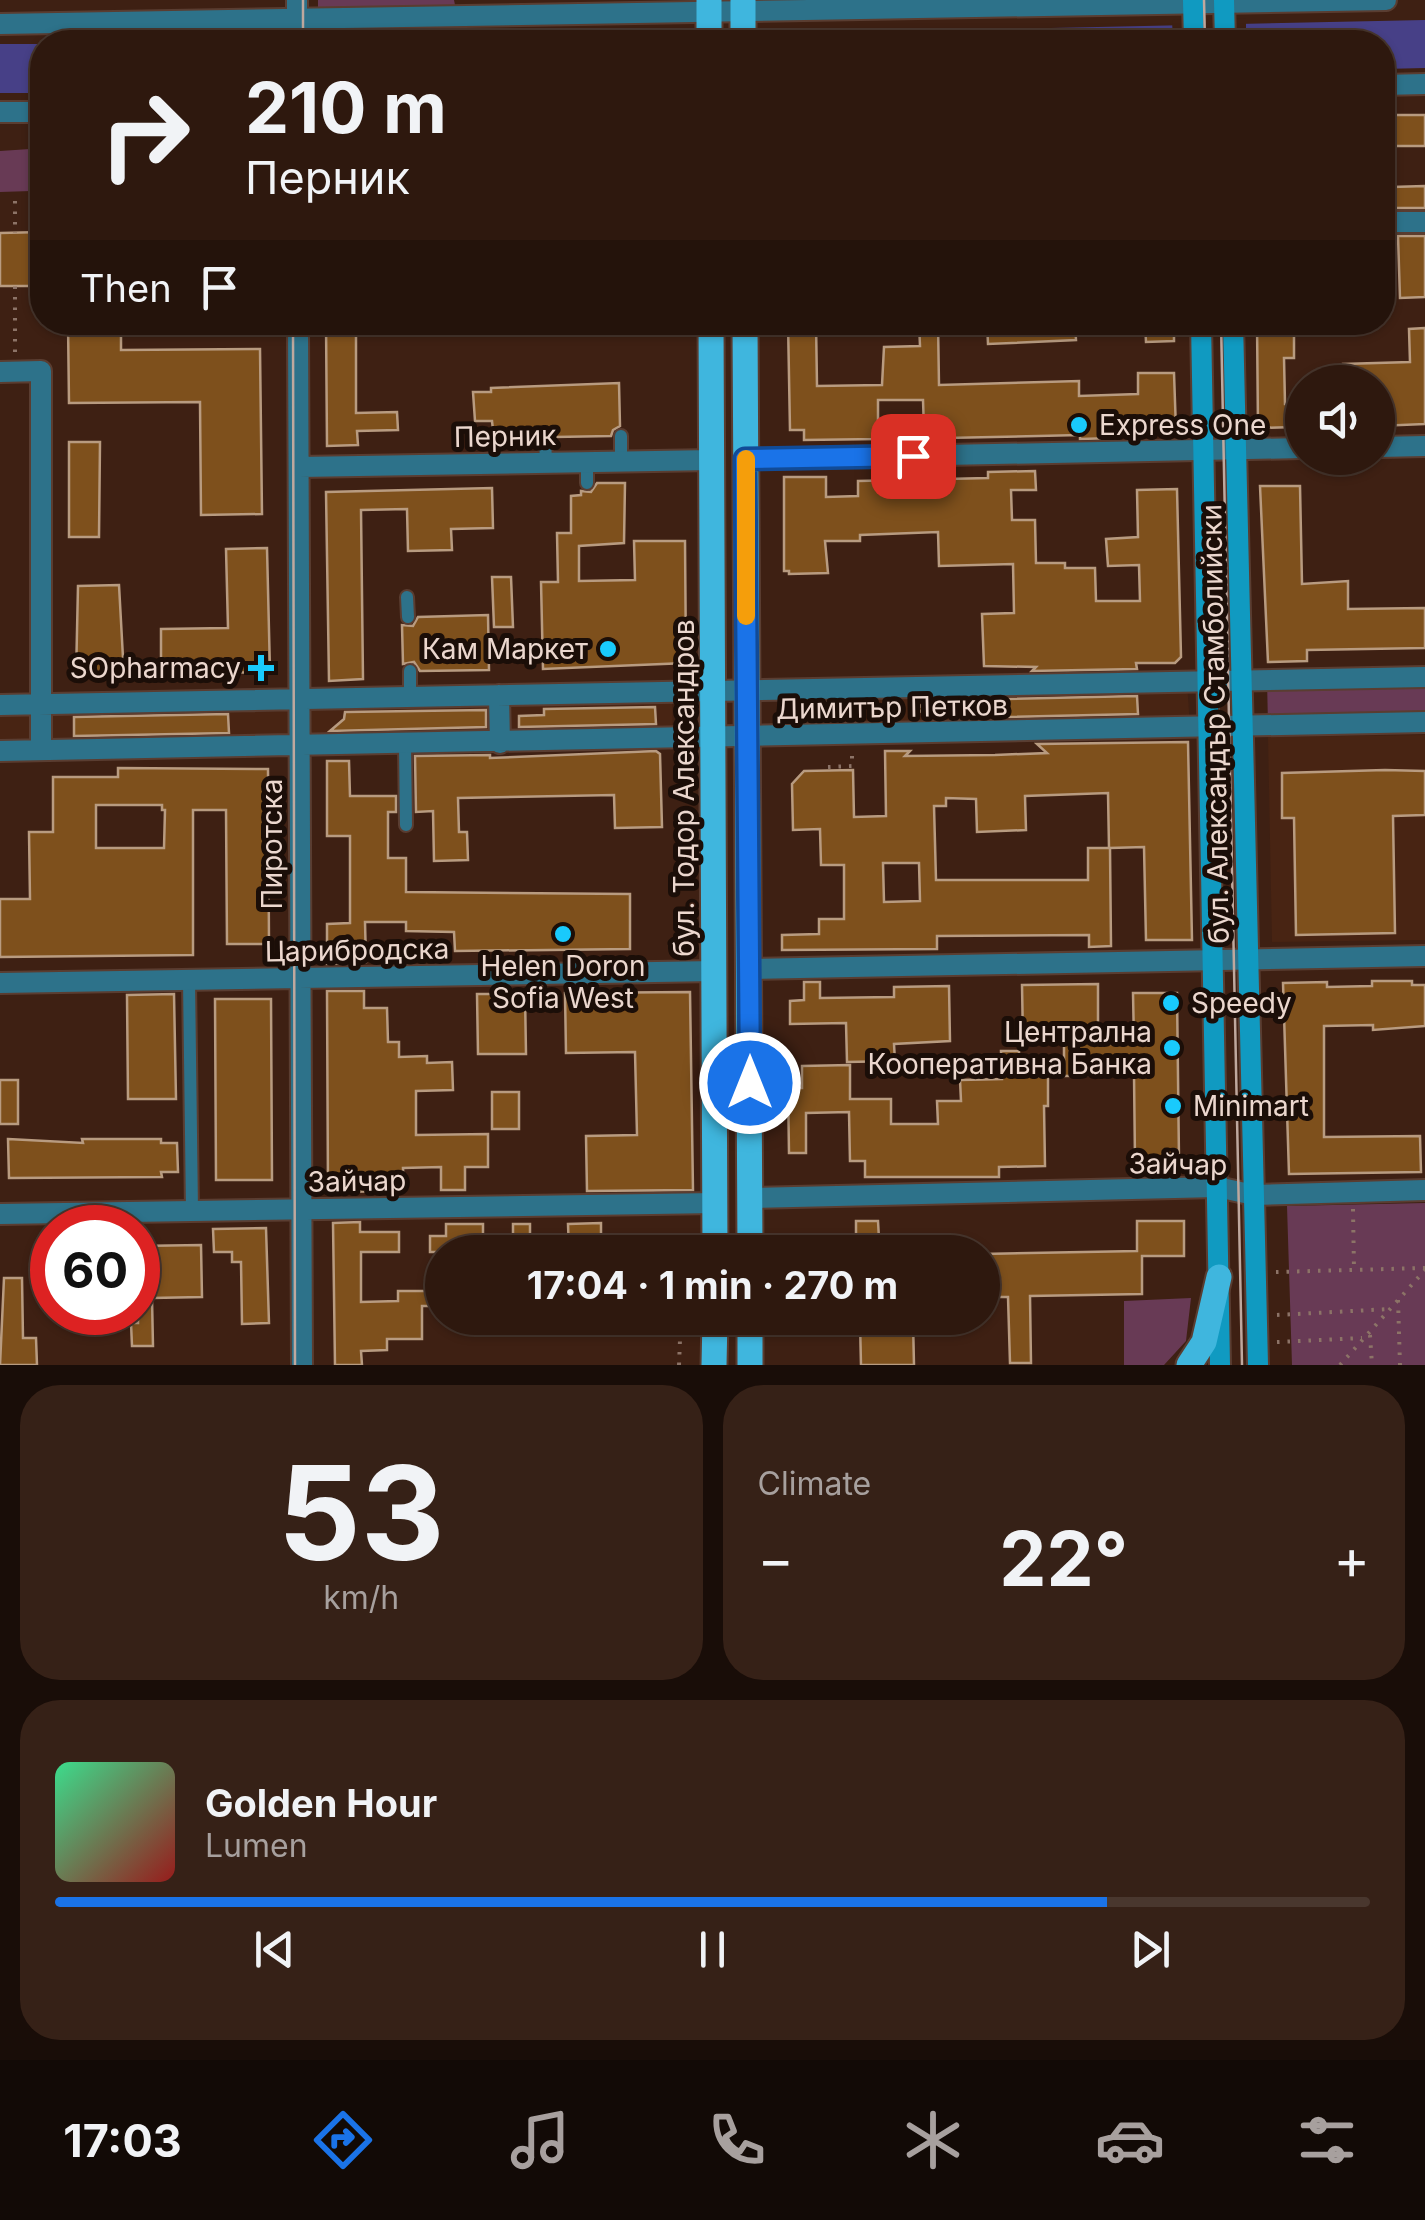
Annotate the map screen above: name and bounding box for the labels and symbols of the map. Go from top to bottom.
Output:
place label: Express One [1099,408,1266,442]
pin [871,414,956,499]
marker: Express One [1068,414,1090,436]
street label: Перник [453,418,557,454]
street label: бул. Александър Стамболийски [1194,504,1236,944]
street label: бул. Тодор Александров [667,619,701,957]
place label: Кам Маркет [422,632,588,666]
marker: Кам Маркет [597,638,619,660]
place label: SOpharmacy [70,651,241,685]
marker: SOpharmacy [250,657,272,679]
street label: Димитър Петков [776,688,1008,726]
street label: Пиротска [255,779,289,909]
marker: Helen Doron Sofia West [552,923,574,945]
street label: Царибродска [264,931,450,969]
place label: Helen Doron Sofia West [480,949,646,1015]
place label: Speedy [1191,986,1292,1020]
marker: Speedy [1160,992,1182,1014]
place label: Централна Кооперативна Банка [868,1015,1152,1081]
position arrow [698,1031,802,1135]
marker: Централна Кооперативна Банка [1161,1037,1183,1059]
place label: Minimart [1193,1089,1309,1123]
marker: Minimart [1162,1095,1184,1117]
street label: Зайчар [1128,1146,1228,1182]
street label: Зайчар [307,1163,407,1199]
speed limit sign: 60 [30,1205,160,1335]

